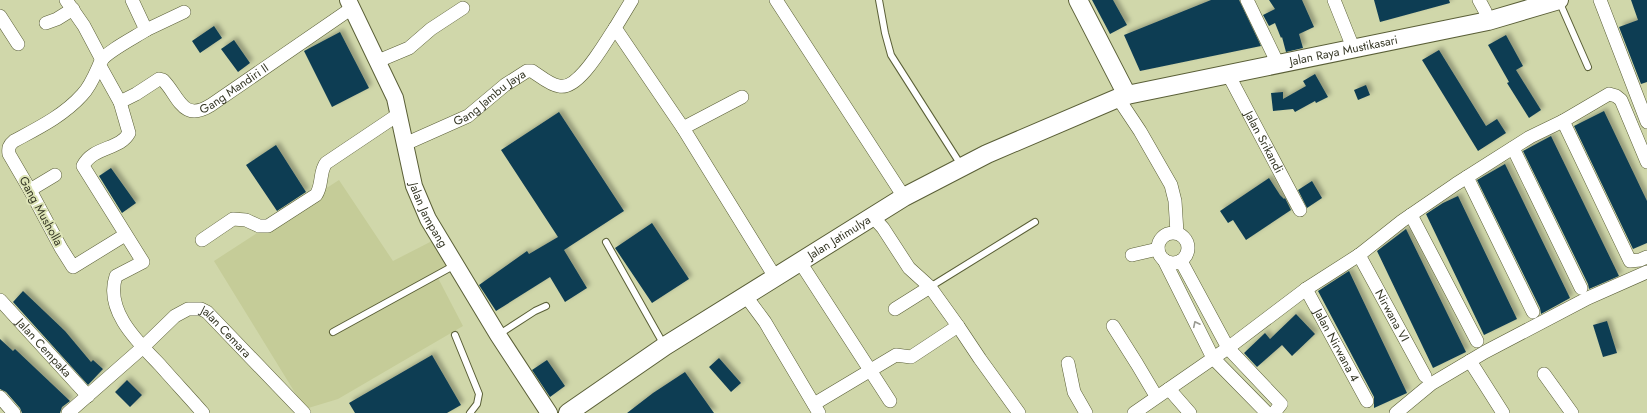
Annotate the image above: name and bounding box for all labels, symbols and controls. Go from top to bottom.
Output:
street label: Jalan Raya Mustikasari [1286,31,1399,71]
street label: Gang Mandiri II [196,59,272,119]
street label: Gang Jambu Jaya [451,65,529,130]
street label: Jalan Srikandi [1239,106,1288,176]
street label: Gang Musholla [15,173,68,249]
street label: Jalan Jampang [404,179,452,251]
street label: Jalan Jatimulya [802,211,874,265]
street label: Nirwana VI [1370,286,1414,345]
street label: Jalan Cemara [196,300,255,362]
street label: Jalan Nirwana 4 [1308,304,1364,385]
street label: Jalan Cempaka [11,313,76,382]
one-way arrow [1193,320,1201,328]

